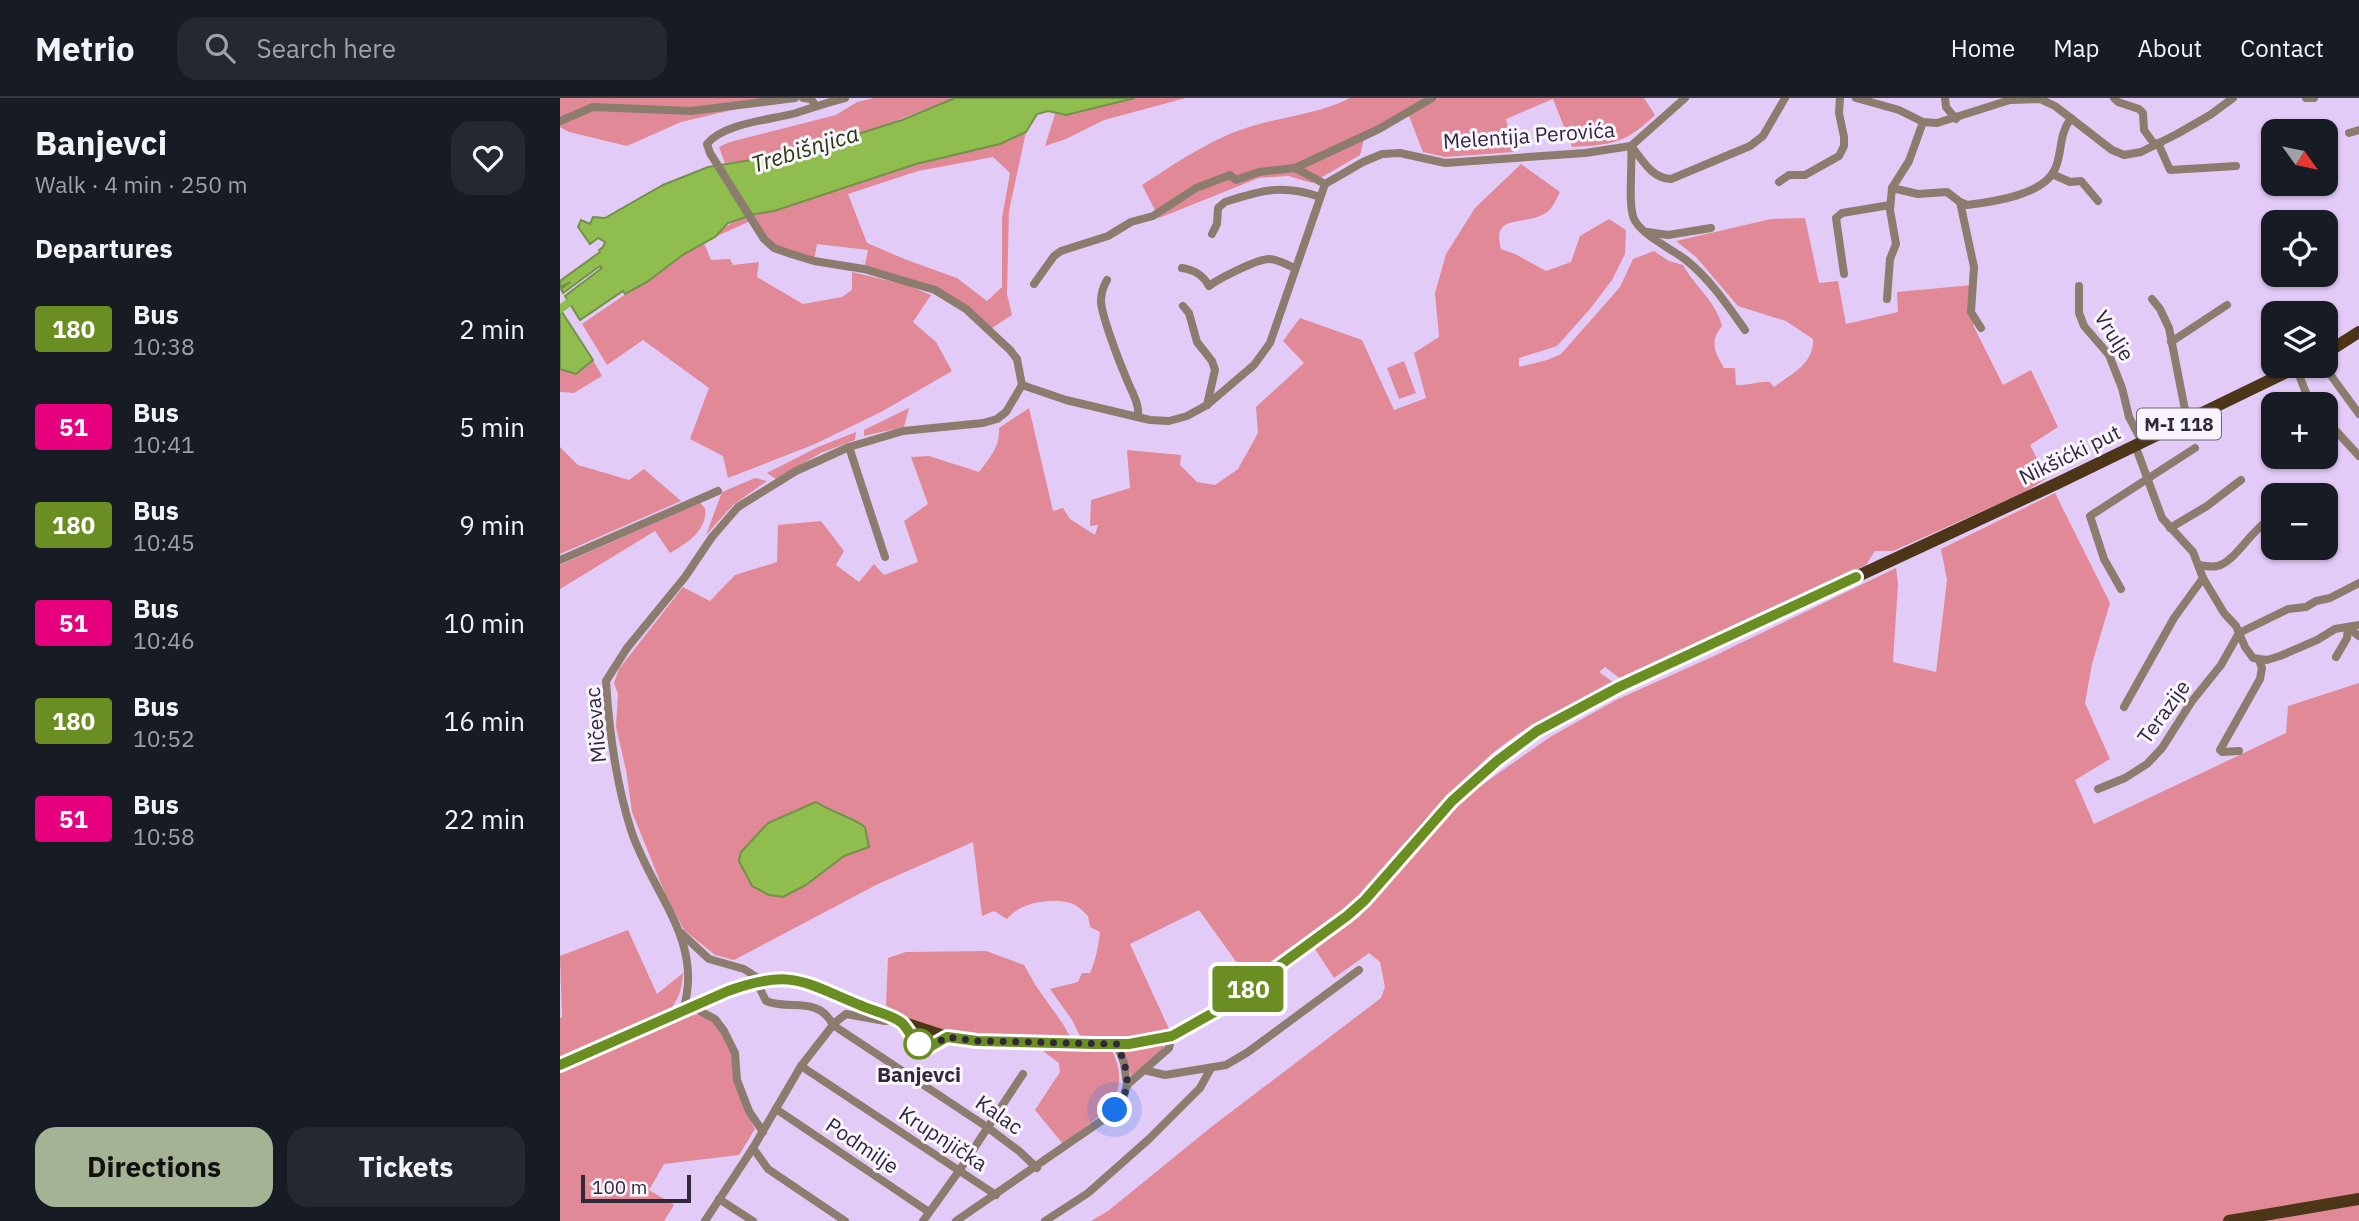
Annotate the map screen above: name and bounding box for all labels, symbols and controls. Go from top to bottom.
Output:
search box [177,17,667,80]
text: Metrio [35,27,135,70]
icon: search [201,29,239,67]
text: Search here [257,31,396,65]
text: Home [1951,32,2015,64]
text: Map [2053,32,2099,64]
text: About [2137,32,2202,64]
text: Contact [2240,32,2324,64]
street label: Melentija Perovića [1442,115,1616,155]
water label: Trebišnjica [747,117,862,179]
north arrow [2261,119,2338,196]
map controls [2261,119,2338,560]
text: Banjevci [35,121,167,164]
button: heart [451,121,525,195]
text: Walk · 4 min · 250 m [35,169,248,199]
button: locate [2261,210,2338,287]
text: Departures [35,231,173,265]
text: Bus [133,297,179,331]
button: layers [2261,301,2338,378]
street label: Vrulje [2089,305,2141,366]
text: 2 min [459,312,525,346]
text: 180 [52,313,95,345]
text: 10:38 [133,331,195,361]
button: + [2261,392,2338,469]
text: Bus [133,395,179,429]
road number: M-I 118 [2137,408,2221,440]
text: 5 min [459,410,525,444]
text: 51 [59,411,88,443]
street label: Nikšićki put [2014,417,2125,491]
text: 10:41 [133,429,195,459]
button: − [2261,483,2338,560]
text: Bus [133,493,179,527]
text: 9 min [459,508,525,542]
text: 180 [52,509,95,541]
text: 10:45 [133,527,195,557]
text: Bus [133,591,179,625]
text: 10 min [444,606,525,640]
text: 51 [59,607,88,639]
text: 10:46 [133,625,195,655]
street label: Terazije [2130,674,2196,749]
street label: Mičevac [578,686,612,764]
text: Bus [133,689,179,723]
text: 16 min [444,704,525,738]
text: 180 [52,705,95,737]
text: 10:52 [133,723,195,753]
text: Bus [133,787,179,821]
text: 22 min [444,802,525,836]
text: 51 [59,803,88,835]
text: 10:58 [133,821,195,851]
line badge: 180 [1208,966,1288,1012]
text: 180 [1226,973,1270,1005]
marker: Banjevci [904,1029,934,1059]
place label: Banjevci [877,1060,961,1088]
street label: Kalac [970,1088,1029,1140]
your location [1097,1092,1132,1127]
street label: Krupnjička [894,1099,993,1177]
street label: Podmilje [821,1111,905,1180]
button: Directions [35,1127,273,1207]
button: Tickets [287,1127,525,1207]
scale bar [581,1172,691,1204]
text: 100 m [592,1175,647,1199]

